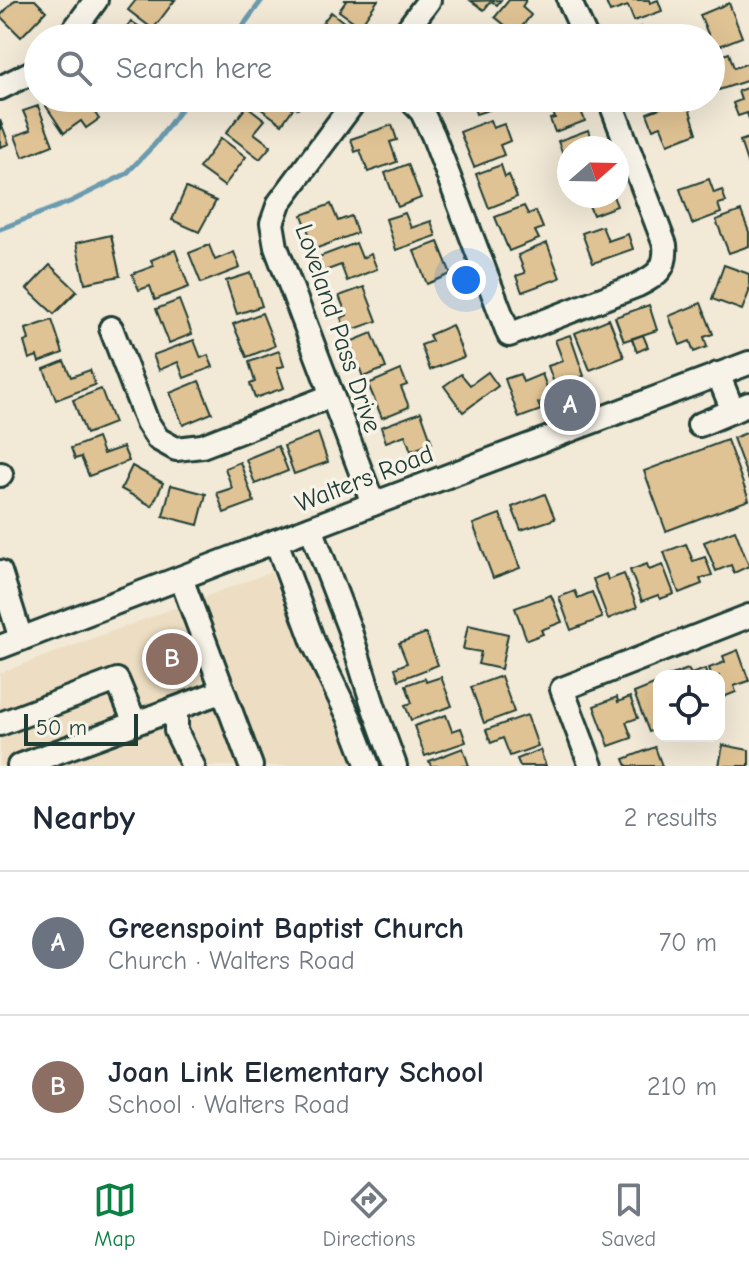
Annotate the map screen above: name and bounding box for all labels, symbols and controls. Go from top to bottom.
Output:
search box [24,24,725,112]
icon: search [52,46,96,90]
text: Search here [116,51,272,86]
north arrow [557,136,629,208]
street label: Loveland Pass Drive [288,220,388,437]
your location [446,260,486,300]
pin: A [544,375,596,435]
street label: Walters Road [291,439,438,519]
pin: B [146,629,198,689]
map controls [653,670,725,742]
button: locate [653,670,725,742]
scale bar [24,710,138,746]
text: 50 m [36,715,87,741]
text: Nearby [32,798,135,838]
text: 2 results [624,803,717,833]
text: Greenspoint Baptist Church [108,911,464,946]
text: A [51,928,65,958]
text: 70 m [659,928,717,958]
text: Church · Walters Road [108,946,355,976]
text: Joan Link Elementary School [108,1055,484,1090]
text: B [50,1072,66,1102]
text: 210 m [647,1072,717,1102]
text: School · Walters Road [108,1090,350,1120]
tab: Map [93,1178,137,1252]
tab: Directions [323,1178,416,1252]
tab: Saved [601,1178,656,1252]

